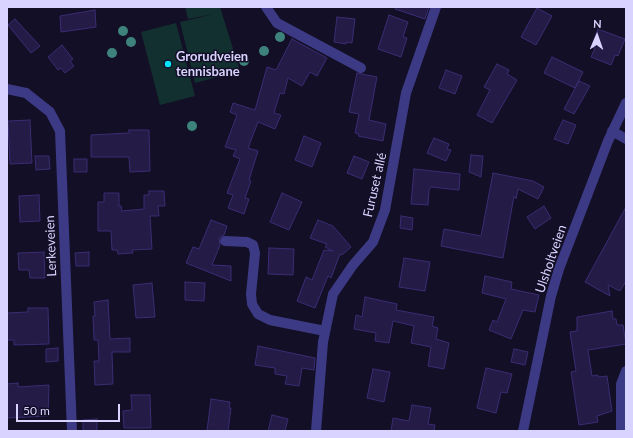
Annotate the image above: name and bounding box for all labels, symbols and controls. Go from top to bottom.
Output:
north arrow [577,16,617,56]
text: N [593,17,602,30]
place label: Grorudveien tennisbane [176,49,248,80]
marker: Grorudveien tennisbane [163,59,173,69]
street label: Furuset allé [360,151,390,219]
street label: Lerkeveien [42,215,60,277]
street label: Ulsholtveien [532,223,570,295]
scale bar [18,396,122,422]
text: 50 m [23,403,50,418]

